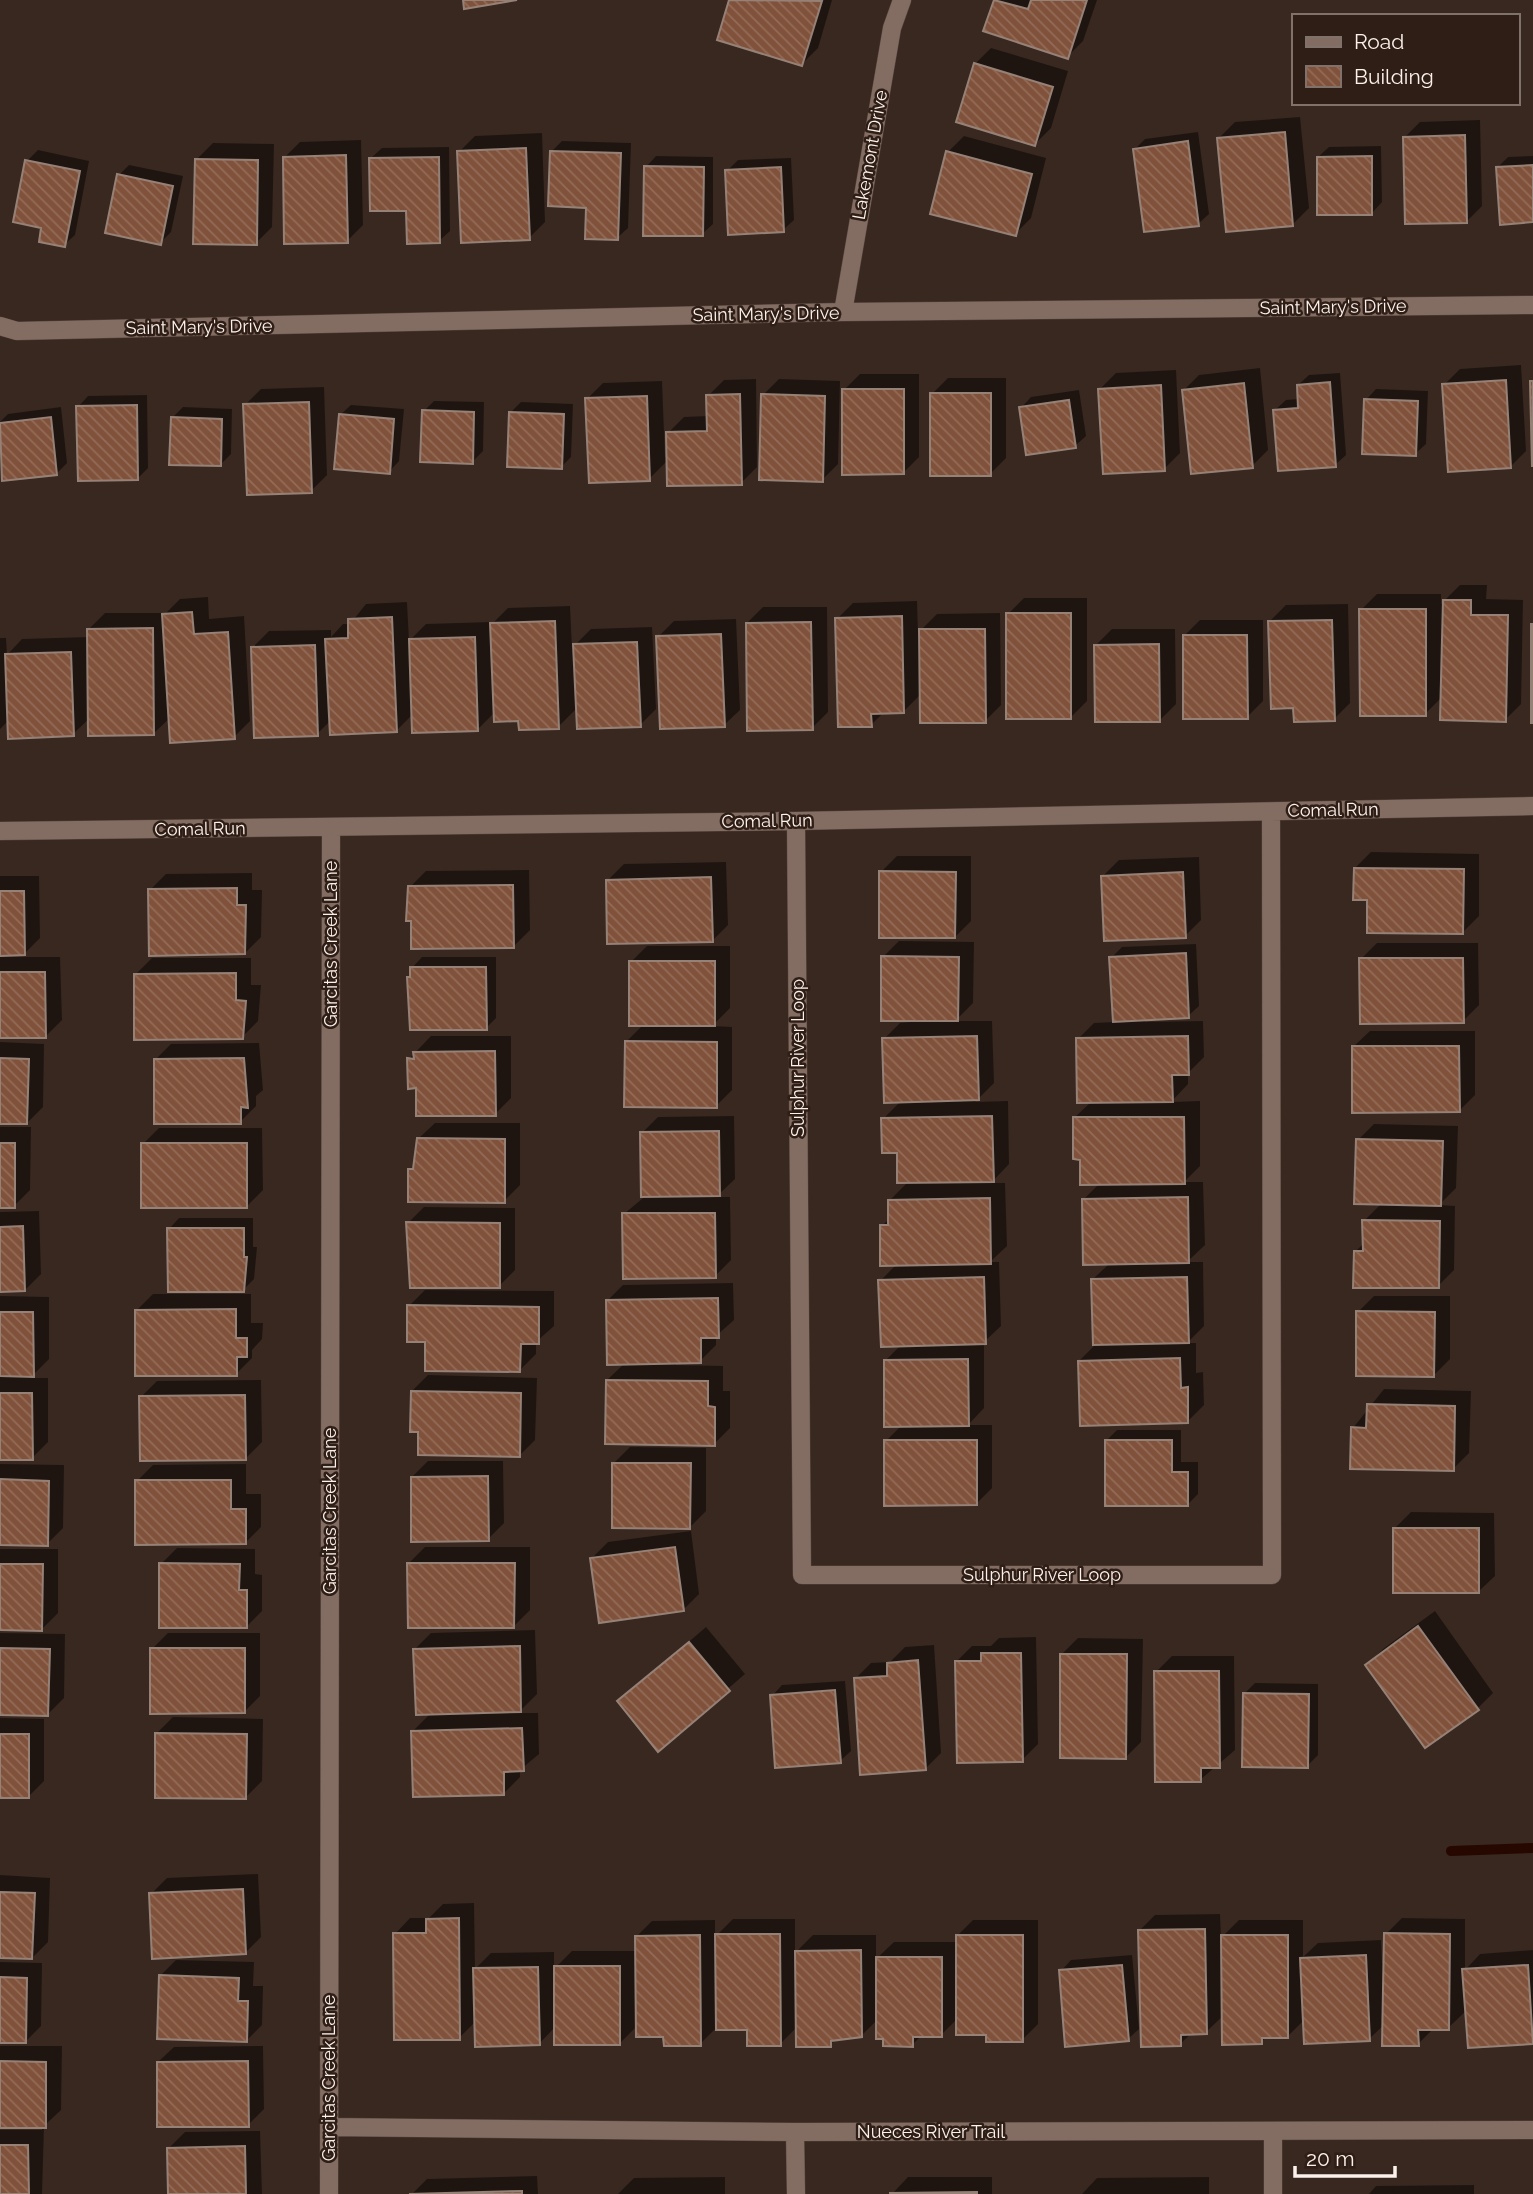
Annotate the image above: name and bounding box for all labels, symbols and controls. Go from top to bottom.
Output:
legend [1292,14,1519,105]
text: Road [1354,29,1404,54]
text: Building [1354,64,1434,89]
street label: Lakemont Drive [848,88,891,221]
street label: Saint Mary's Drive [1259,295,1407,318]
street label: Saint Mary's Drive [692,302,840,325]
street label: Saint Mary's Drive [125,315,273,338]
street label: Comal Run [1287,798,1379,821]
street label: Comal Run [721,809,813,832]
street label: Comal Run [154,817,246,840]
street label: Garcitas Creek Lane [320,860,341,1027]
street label: Sulphur River Loop [787,979,808,1137]
street label: Garcitas Creek Lane [319,1427,340,1594]
street label: Sulphur River Loop [963,1564,1121,1585]
street label: Garcitas Creek Lane [318,1994,339,2161]
street label: Nueces River Trail [857,2121,1005,2142]
scale bar [1295,2134,1395,2178]
text: 20 m [1306,2146,1354,2171]

